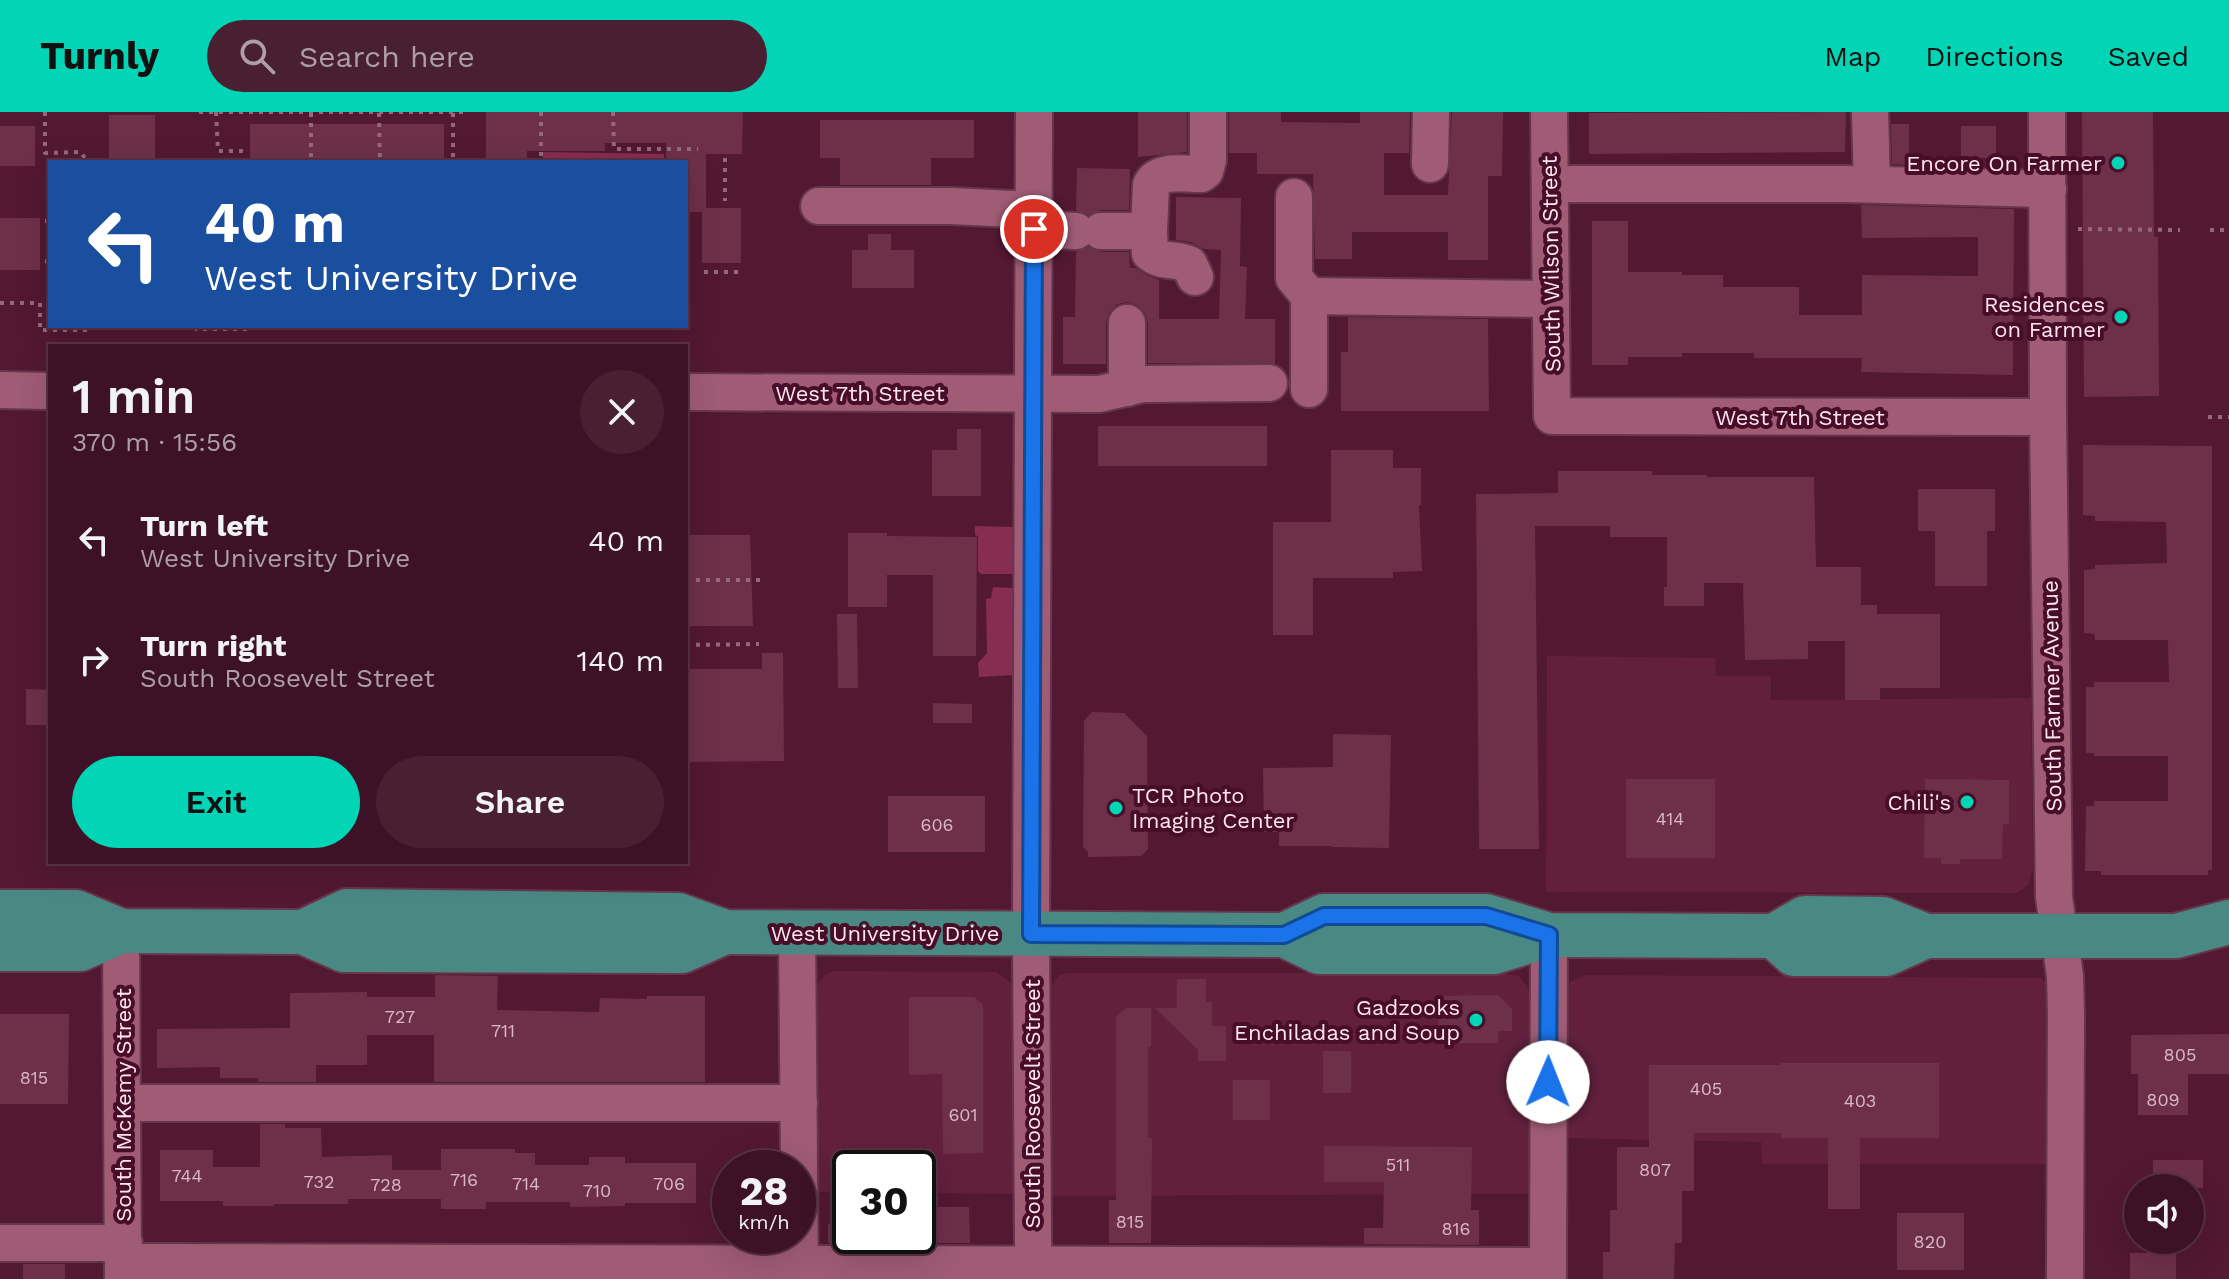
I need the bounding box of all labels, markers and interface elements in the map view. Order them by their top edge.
search box [207,20,767,92]
text: Turnly [40,34,159,78]
icon: search [235,34,279,78]
text: Search here [299,39,475,74]
text: Map [1824,40,1881,73]
text: Directions [1925,40,2064,73]
text: Saved [2108,40,2189,73]
place label: Encore On Farmer [1906,151,2102,176]
marker: Encore On Farmer [2109,154,2127,172]
street label: South Wilson Street [1537,156,1565,372]
text: 40 m [204,190,345,256]
icon: left [72,192,176,296]
pin [1000,195,1068,263]
icon: arrive [1012,207,1056,251]
text: West University Drive [204,257,578,299]
place label: Residences on Farmer [1984,292,2105,342]
marker: Residences on Farmer [2112,308,2130,326]
text: 1 min [72,368,195,425]
button: close [580,370,664,454]
street label: West 7th Street [775,381,945,406]
street label: West 7th Street [1715,405,1885,430]
text: 370 m · 15:56 [72,427,237,457]
text: Turn left [140,508,268,543]
icon: left [72,518,116,562]
text: 40 m [588,523,664,558]
text: West University Drive [140,543,410,573]
street label: South Farmer Avenue [2037,580,2067,812]
text: Turn right [140,628,286,663]
icon: right [72,638,116,682]
text: 140 m [576,643,664,678]
text: South Roosevelt Street [140,663,435,693]
button: Exit [72,756,360,848]
button: Share [376,756,664,848]
place label: TCR Photo Imaging Center [1132,783,1294,833]
place label: Chili's [1887,790,1951,815]
marker: Chili's [1958,793,1976,811]
marker: TCR Photo Imaging Center [1107,799,1125,817]
house number: 414 [1656,808,1684,829]
house number: 606 [920,814,954,835]
street label: West University Drive [771,921,999,946]
street label: South Roosevelt Street [1020,979,1045,1229]
street label: South McKemy Street [111,988,136,1222]
place label: Gadzooks Enchiladas and Soup [1234,995,1460,1045]
house number: 727 [385,1006,415,1027]
marker: Gadzooks Enchiladas and Soup [1467,1011,1485,1029]
house number: 711 [491,1020,515,1041]
position arrow [1506,1040,1590,1124]
house number: 805 [2164,1044,2196,1065]
house number: 815 [20,1067,48,1088]
house number: 405 [1690,1078,1722,1099]
house number: 809 [2146,1089,2180,1110]
house number: 403 [1844,1090,1876,1111]
house number: 601 [948,1104,978,1125]
speed limit sign: 30 [832,1150,936,1254]
house number: 511 [1386,1154,1410,1175]
house number: 807 [1639,1159,1671,1180]
house number: 744 [172,1165,202,1186]
text: 28 [740,1168,788,1215]
house number: 716 [450,1169,478,1190]
house number: 732 [303,1171,335,1192]
house number: 714 [512,1173,540,1194]
house number: 706 [653,1173,685,1194]
house number: 728 [370,1174,402,1195]
map controls [2124,1174,2204,1254]
button: sound [2124,1174,2204,1254]
house number: 710 [583,1180,611,1201]
text: km/h [738,1210,790,1234]
house number: 815 [1116,1211,1144,1232]
house number: 816 [1441,1218,1471,1239]
house number: 820 [1914,1231,1946,1252]

